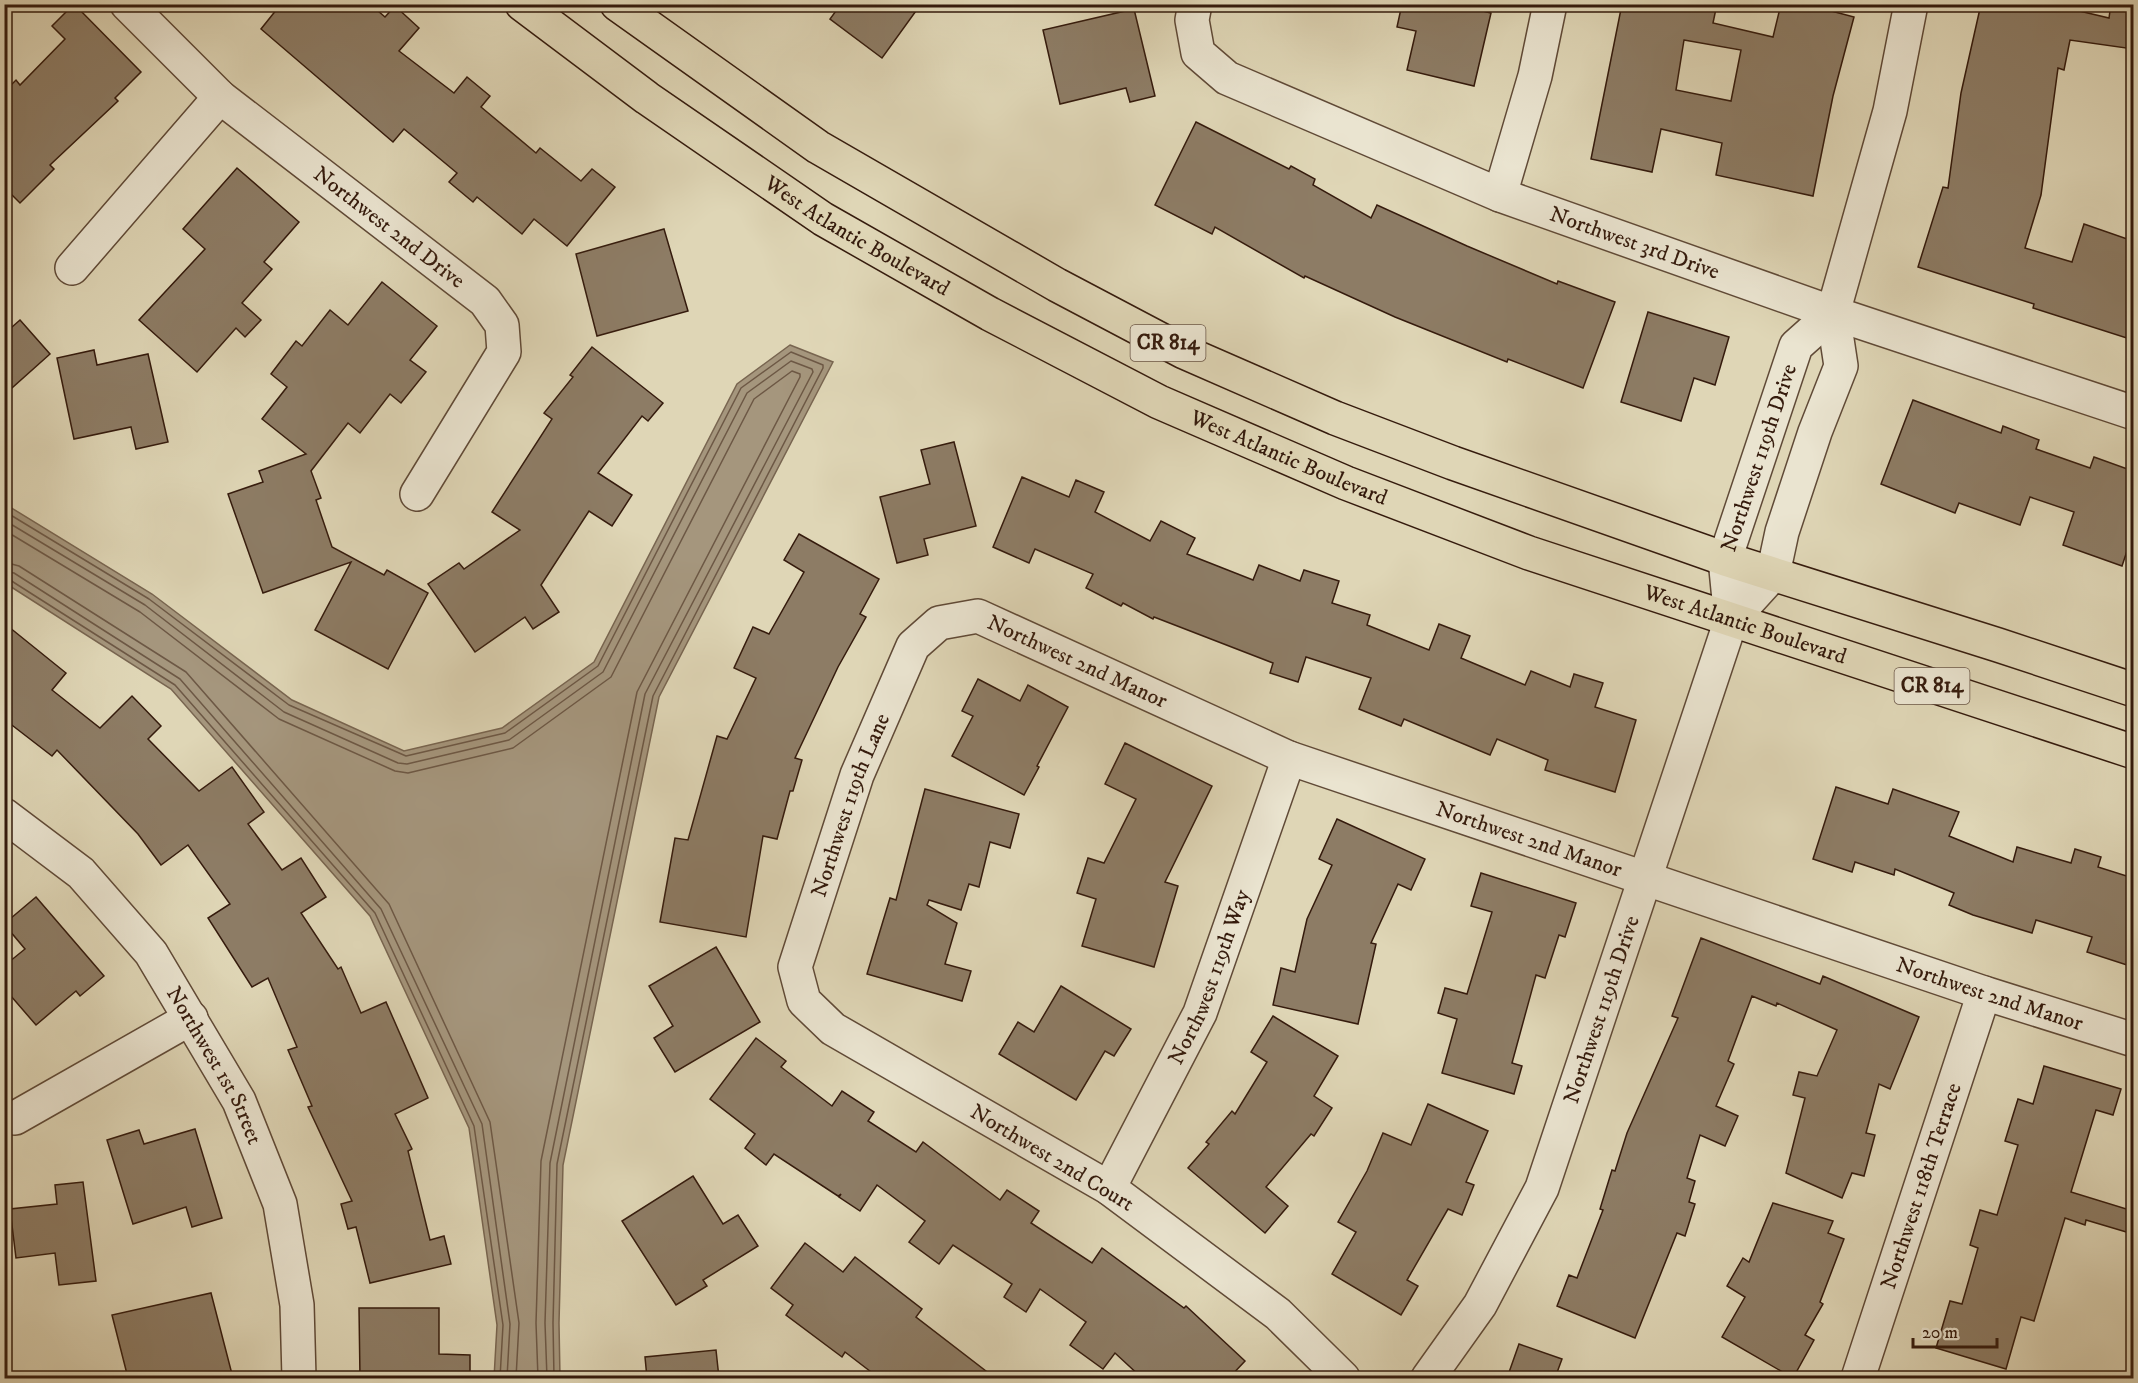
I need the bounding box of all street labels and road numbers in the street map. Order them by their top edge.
street label: Northwest 2nd Drive [308,160,470,294]
street label: West Atlantic Boulevard [759,169,955,302]
street label: Northwest 3rd Drive [1546,200,1723,285]
road number: CR 814 [1130,325,1206,361]
street label: Northwest 119th Drive [1715,360,1803,555]
street label: West Atlantic Boulevard [1185,403,1391,511]
street label: West Atlantic Boulevard [1639,578,1850,670]
street label: Northwest 2nd Manor [983,609,1172,714]
road number: CR 814 [1894,668,1970,704]
street label: Northwest 119th Lane [805,709,896,900]
street label: Northwest 2nd Manor [1432,795,1626,883]
street label: Northwest 119th Way [1162,885,1256,1069]
street label: Northwest 119th Drive [1558,912,1645,1107]
street label: Northwest 2nd Manor [1893,951,2087,1037]
street label: Northwest 1st Street [160,981,268,1148]
street label: Northwest 118th Terrace [1874,1079,1967,1293]
street label: Northwest 2nd Court [965,1098,1139,1218]

